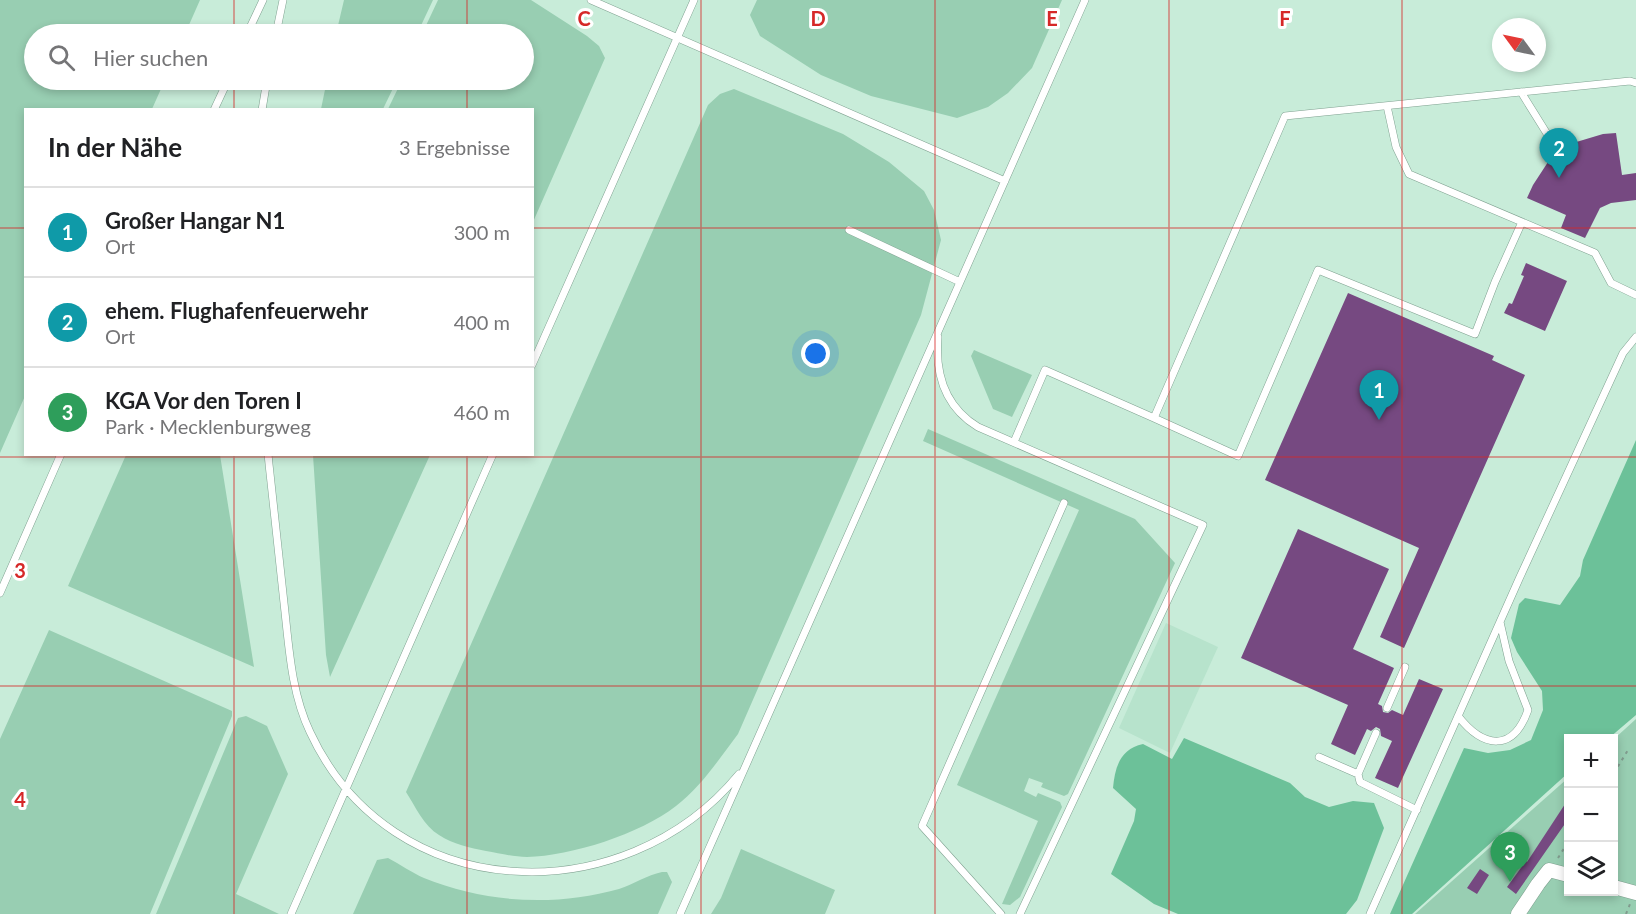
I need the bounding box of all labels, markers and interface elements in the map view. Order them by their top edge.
text: C [577,6,591,30]
text: D [810,6,826,30]
text: E [1046,6,1058,30]
text: F [1279,6,1291,30]
north arrow [1492,18,1546,72]
search box [24,24,534,90]
icon: search [45,41,78,74]
text: Hier suchen [93,44,208,71]
pin: 2 [1540,128,1578,178]
text: In der Nähe [48,131,182,163]
text: 3 Ergebnisse [399,135,510,159]
text: Großer Hangar N1 [105,207,285,234]
text: 1 [62,220,73,244]
text: 300 m [454,220,510,244]
text: Ort [105,234,135,258]
text: ehem. Flughafenfeuerwehr [105,297,368,324]
text: 2 [62,310,73,334]
text: 400 m [454,310,510,334]
text: Ort [105,324,135,348]
your location [801,339,830,368]
pin: 1 [1360,370,1398,420]
text: KGA Vor den Toren I [105,387,302,414]
text: 3 [62,400,73,424]
text: 460 m [454,400,510,424]
text: Park · Mecklenburgweg [105,414,311,438]
text: 3 [14,558,26,582]
map controls [1564,734,1618,896]
button: + [1564,734,1618,788]
text: 4 [14,787,26,811]
button: − [1564,788,1618,842]
pin: 3 [1490,832,1530,882]
button: layers [1564,842,1618,896]

